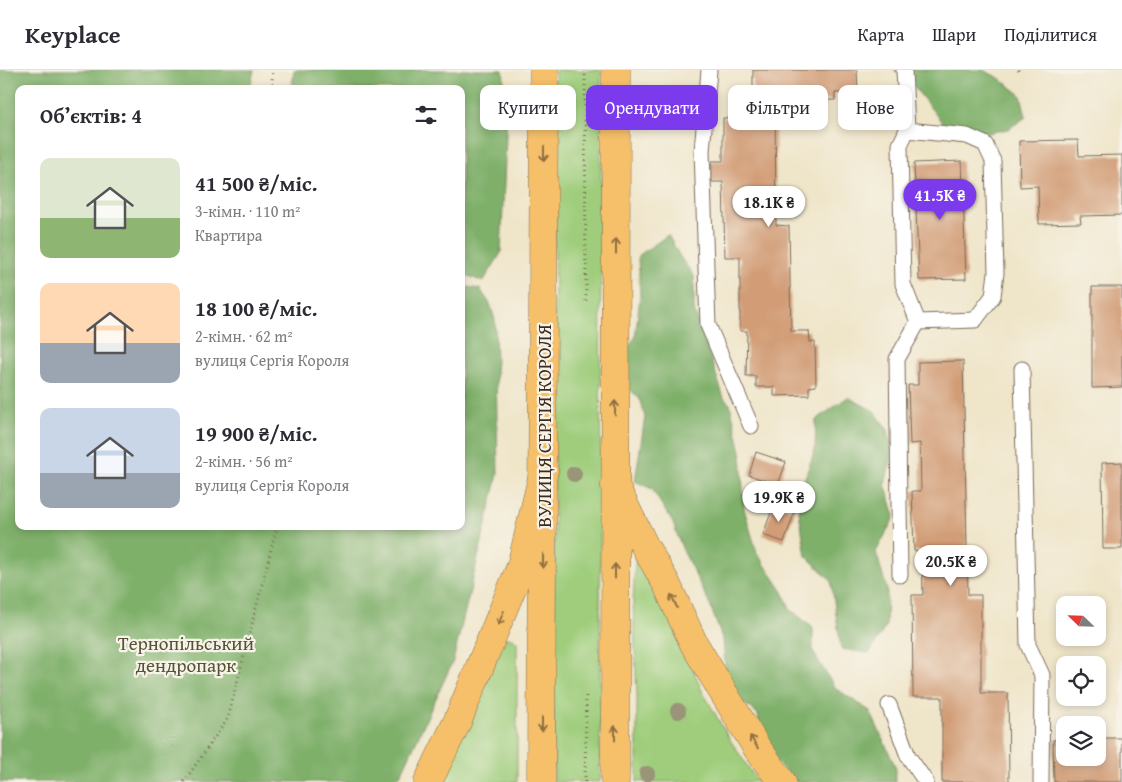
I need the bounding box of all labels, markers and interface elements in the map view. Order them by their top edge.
text: Keyplace [25,17,121,52]
text: Карта [858,21,904,48]
text: Шари [932,21,976,48]
text: Поділитися [1004,21,1097,48]
chip: Купити [480,85,576,130]
chip: Орендувати [586,85,718,130]
chip: Фільтри [728,85,828,130]
chip: Нове [838,85,912,130]
text: Об’єктів: 4 [40,100,142,131]
icon: filters [412,101,440,129]
one-way arrow [539,145,549,161]
text: 41 500 ₴/міс. [195,168,318,199]
icon: home [80,178,140,238]
pin: 41.5K ₴ [894,178,986,221]
text: 41.5K ₴ [914,183,966,207]
pin: 18.1K ₴ [723,186,815,228]
text: 18.1K ₴ [743,190,795,214]
text: 3-кімн. · 110 m² [195,199,300,223]
text: Квартира [195,223,262,247]
one-way arrow [611,238,621,254]
text: 18 100 ₴/міс. [195,293,318,324]
icon: home [80,303,140,363]
text: 2-кімн. · 62 m² [195,324,293,348]
street label: ВУЛИЦЯ СЕРГІЯ КОРОЛЯ [530,324,558,528]
text: вулиця Сергія Короля [195,348,349,372]
one-way arrow [610,401,620,417]
text: 19 900 ₴/міс. [195,418,318,449]
icon: home [80,428,140,488]
text: 2-кімн. · 56 m² [195,449,293,473]
text: вулиця Сергія Короля [195,473,349,497]
pin: 19.9K ₴ [733,480,825,523]
text: 19.9K ₴ [753,485,805,509]
pin: 20.5K ₴ [905,544,997,587]
text: 20.5K ₴ [925,549,977,573]
one-way arrow [538,552,548,569]
one-way arrow [610,563,620,580]
one-way arrow [669,594,679,609]
north arrow [1056,596,1106,646]
map controls [1056,596,1106,766]
one-way arrow [496,609,505,625]
park label: Тернопільський дендропарк [118,629,254,679]
button: locate [1056,656,1106,706]
one-way arrow [537,715,547,731]
button: layers [1056,716,1106,766]
one-way arrow [610,726,620,742]
one-way arrow [748,736,758,750]

